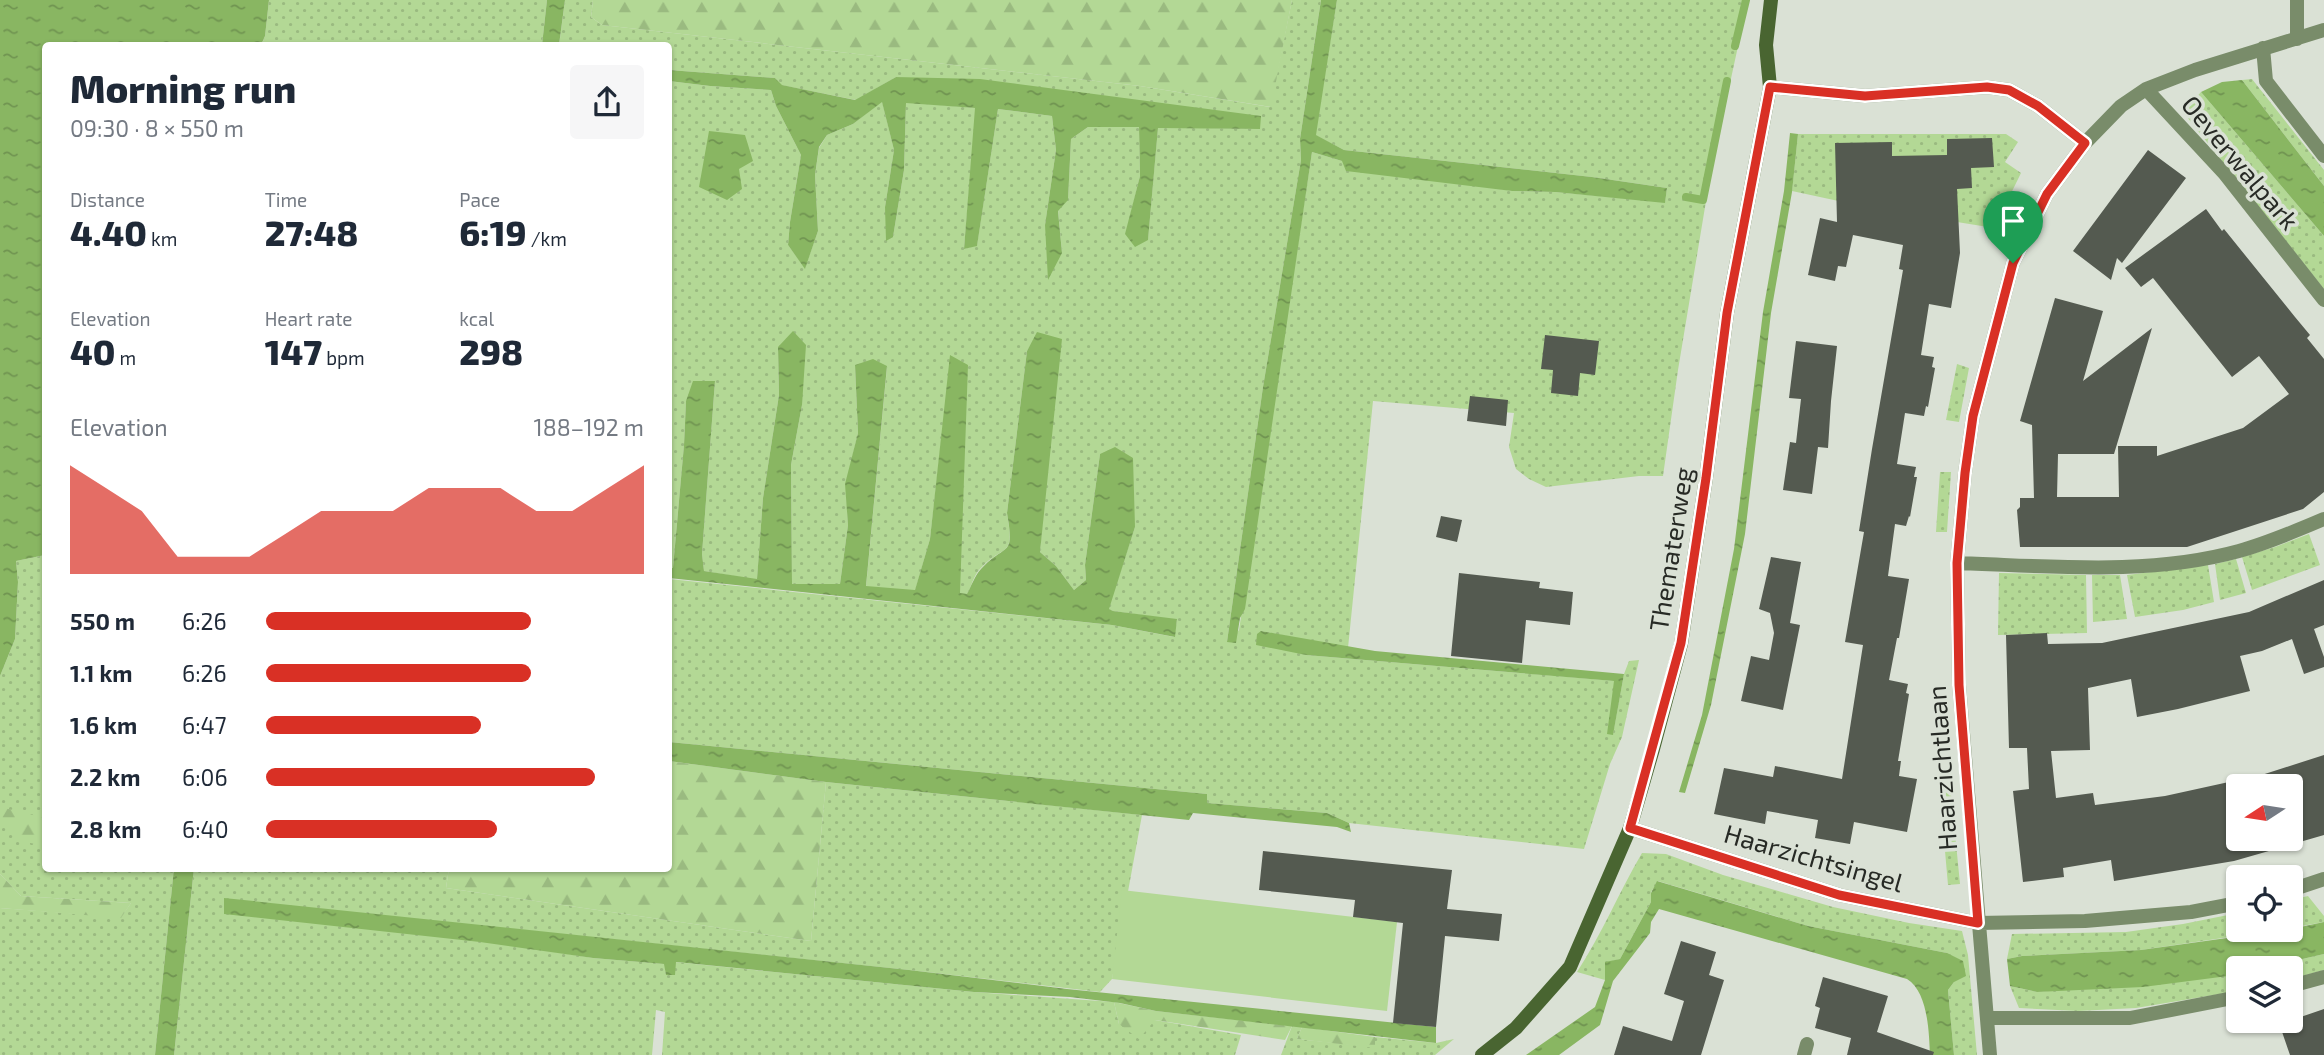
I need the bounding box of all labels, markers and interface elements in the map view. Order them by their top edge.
text: Morning run [70,65,296,111]
button: share [570,65,644,139]
street label: Oeverwalpark [2176,89,2306,235]
text: 09:30 · 8 × 550 m [70,114,244,142]
text: Distance [70,188,145,211]
text: Time [265,188,307,211]
text: Pace [459,188,500,211]
pin [1983,191,2043,263]
icon: arrive [1994,202,2032,240]
text: 4.40 [70,211,147,253]
text: 27:48 [265,211,358,253]
text: 6:19 [459,211,527,253]
text: km [147,227,177,250]
text: /km [527,227,567,250]
text: Elevation [70,307,151,330]
text: Heart rate [265,307,353,330]
text: kcal [459,307,494,330]
text: 40 [70,330,115,372]
text: 147 [265,330,322,372]
text: 298 [459,330,523,372]
text: m [115,346,136,369]
text: bpm [322,346,365,369]
text: Elevation [70,413,168,441]
text: 188–192 m [534,413,644,441]
street label: Thematerweg [1642,465,1698,633]
text: 550 m [70,607,135,635]
text: 6:26 [182,607,227,635]
text: 1.1 km [70,659,133,687]
text: 6:26 [182,659,227,687]
street label: Haarzichtlaan [1920,685,1962,851]
text: 1.6 km [70,711,137,739]
text: 6:47 [182,711,227,739]
text: 2.2 km [70,763,140,791]
text: 6:06 [182,763,228,791]
north arrow [2226,774,2303,850]
map controls [2226,774,2303,1033]
text: 2.8 km [70,815,141,843]
text: 6:40 [182,815,229,843]
street label: Haarzichtsingel [1721,817,1907,897]
button: locate [2226,865,2303,942]
button: layers [2226,956,2303,1033]

